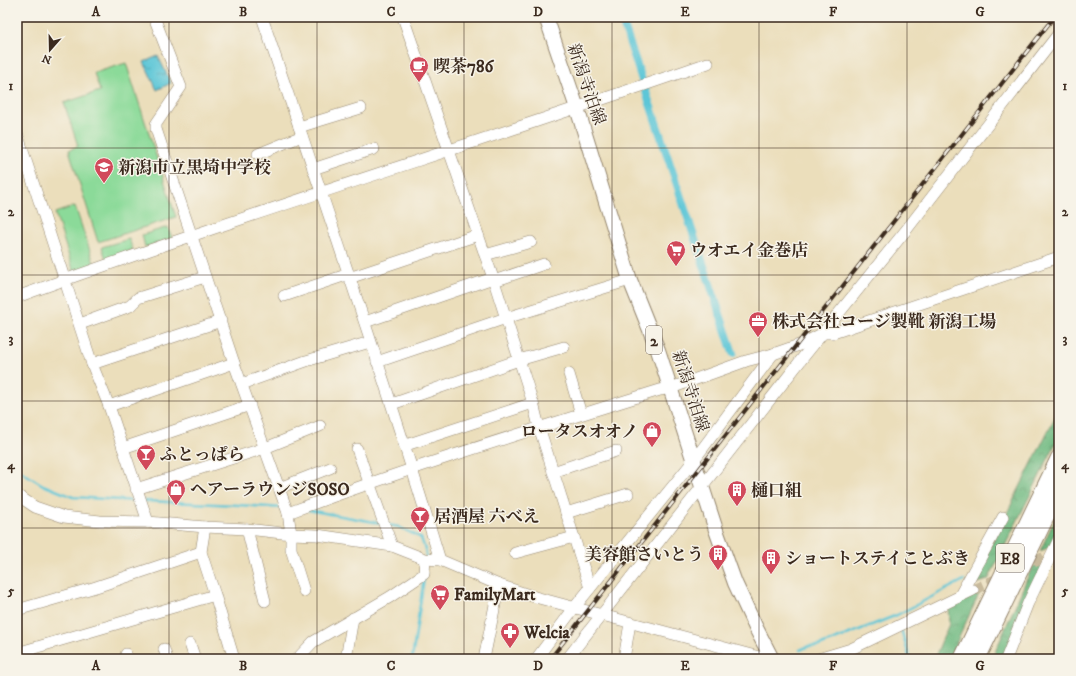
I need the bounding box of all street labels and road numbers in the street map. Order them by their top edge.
street label: 新潟寺泊線 [562,41,610,128]
road number: 2 [646,326,662,354]
street label: 新潟寺泊線 [666,347,714,435]
road number: E8 [996,544,1024,572]

